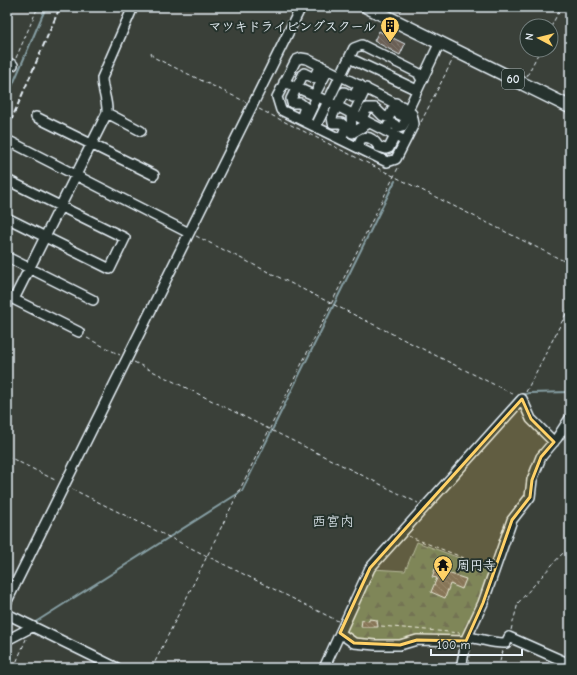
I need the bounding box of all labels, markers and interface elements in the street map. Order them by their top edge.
building icon: マツキドライビングスクール [379,15,401,43]
north arrow [519,18,559,58]
place label: マツキドライビングスクール [209,19,376,34]
text: N [523,32,536,41]
road number: 60 [502,69,524,89]
district label: 西宮内 [312,513,354,530]
temple icon: 周円寺 [432,554,454,582]
place label: 周円寺 [457,558,496,573]
scale bar [431,631,522,657]
text: 100 m [437,638,470,652]

